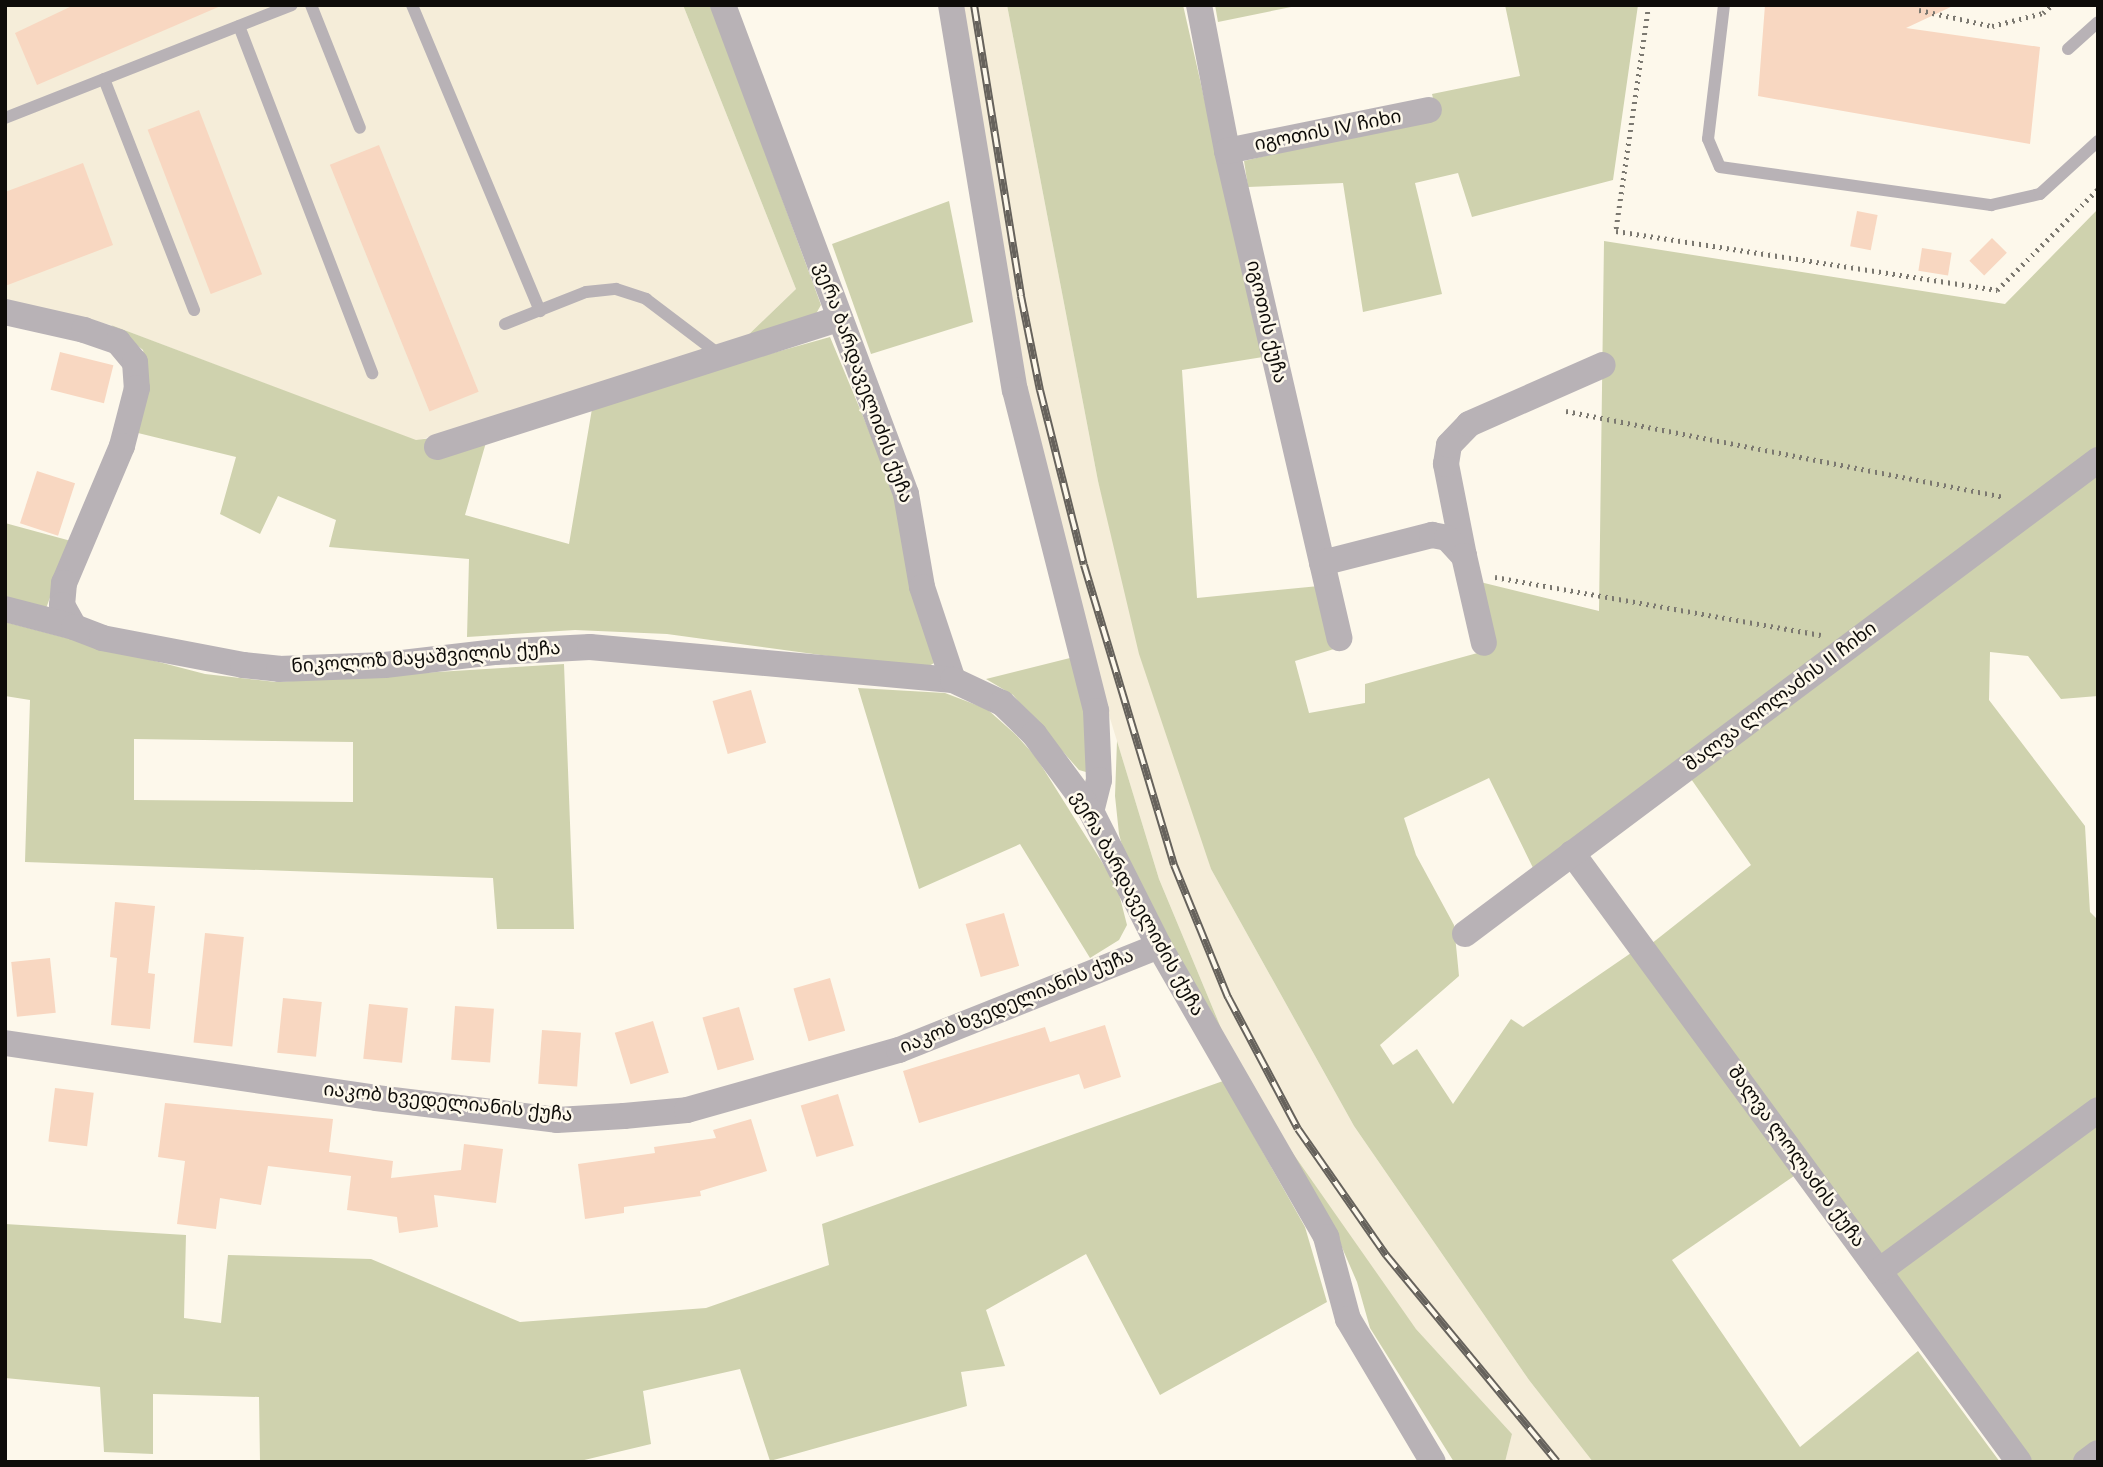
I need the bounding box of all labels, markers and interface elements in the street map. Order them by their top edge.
street label: იგოთის IV ჩიხი [1253,106,1403,156]
street label: იგოთის ქუჩა [1241,258,1291,386]
street label: ვერა ბარდაველიძის ქუჩა [809,260,917,506]
street label: შალვა ლოლაძის II ჩიხი [1680,617,1882,777]
street label: ნიკოლოზ მაყაშვილის ქუჩა [291,637,561,679]
street label: ვერა ბარდაველიძის ქუჩა [1066,787,1208,1021]
street label: იაკობ ხვედელიანის ქუჩა [897,945,1137,1059]
street label: შალვა ლოლაძის ქუჩა [1722,1062,1870,1252]
street label: იაკობ ხვედელიანის ქუჩა [322,1079,574,1127]

